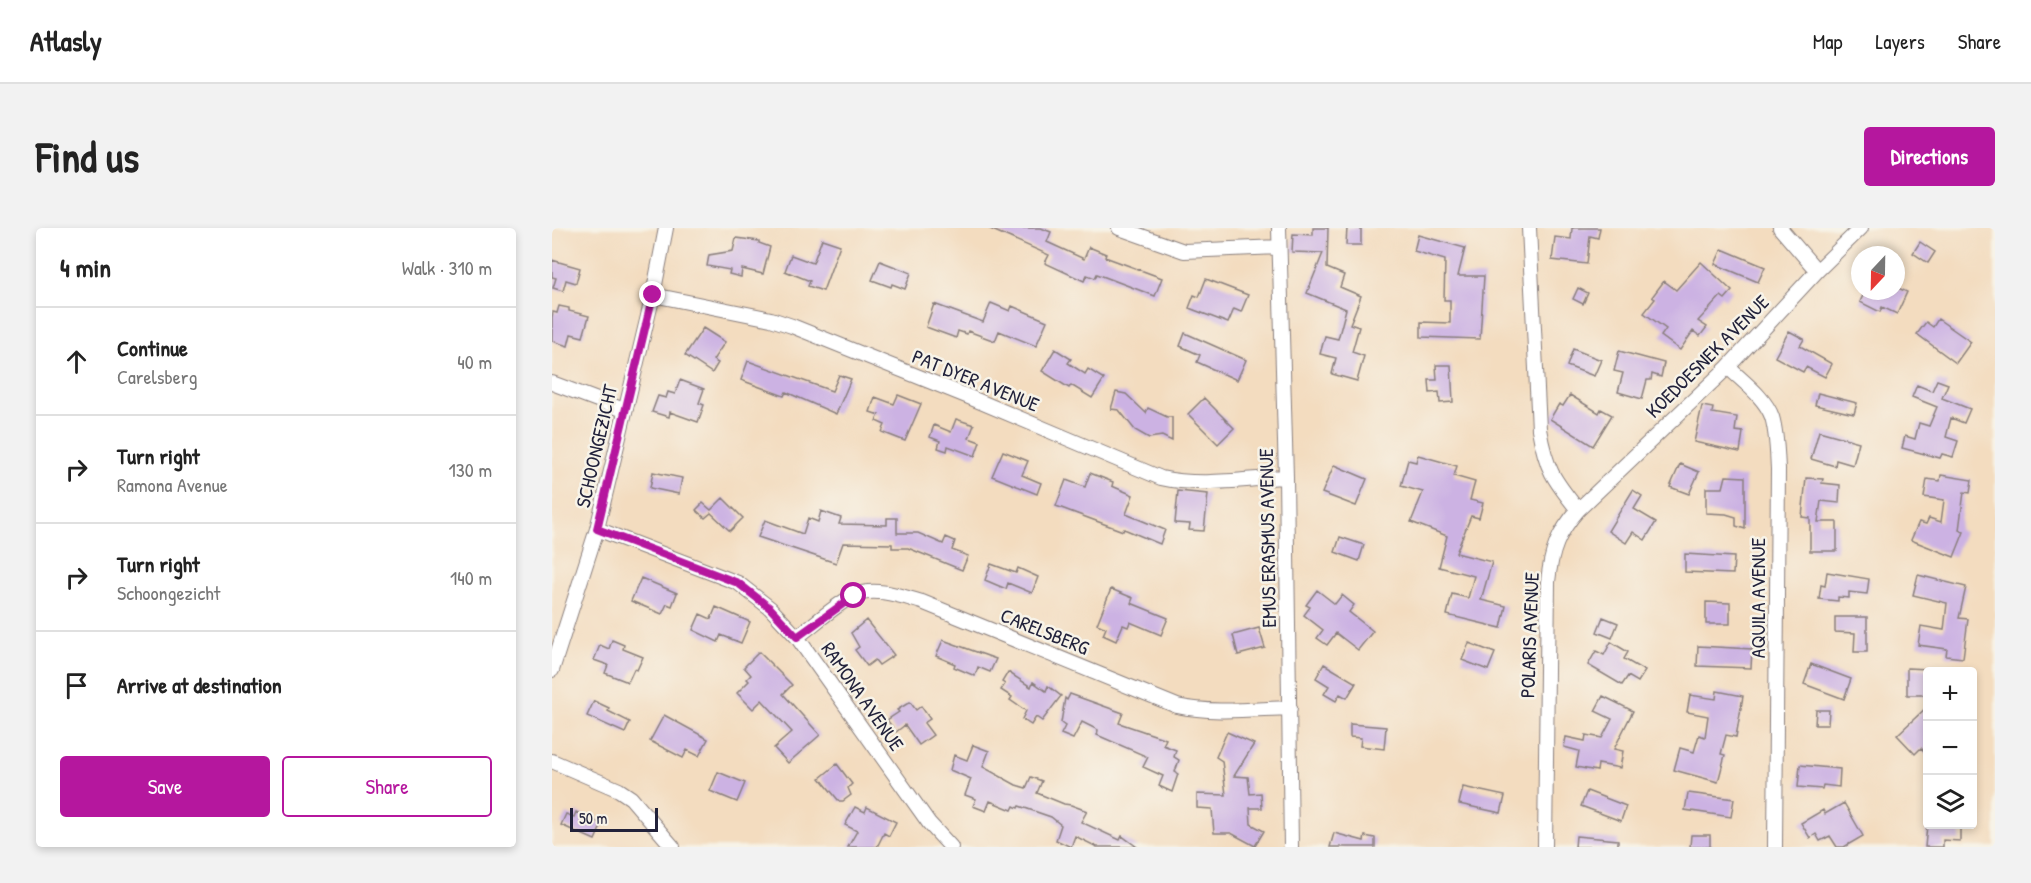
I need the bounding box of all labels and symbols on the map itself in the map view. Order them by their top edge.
north arrow [1851,246,1905,300]
route end [639,281,665,307]
street label: KOEDOESNEK AVENUE [1639,288,1775,424]
street label: PAT DYER AVENUE [909,342,1044,418]
street label: SCHOONGEZICHT [569,381,623,510]
street label: EMUS ERASMUS AVENUE [1252,448,1282,628]
street label: AQUILA AVENUE [1744,538,1771,658]
street label: POLARIS AVENUE [1513,572,1545,698]
route start [840,582,866,608]
street label: CARELSBERG [997,601,1094,661]
street label: RAMONA AVENUE [815,636,911,756]
scale bar [570,805,658,832]

